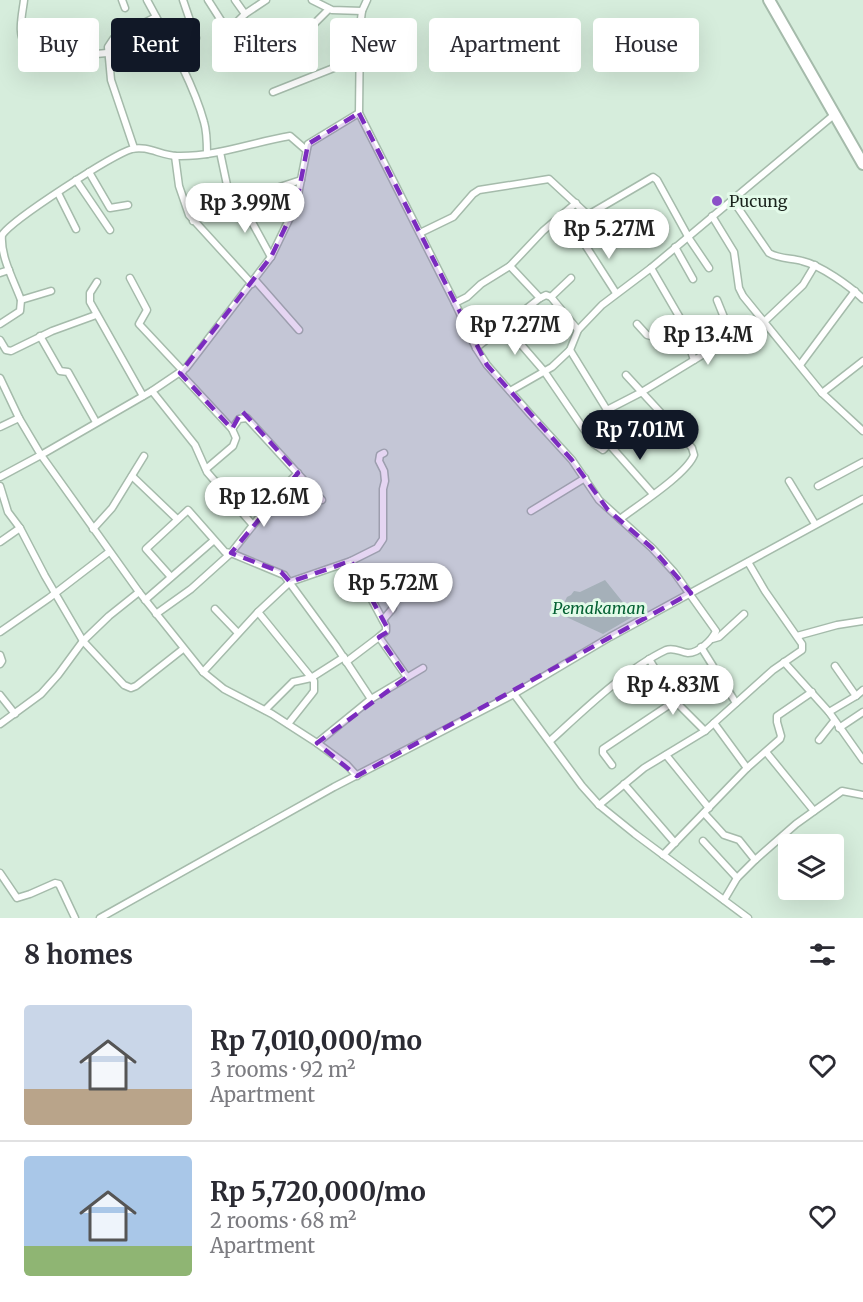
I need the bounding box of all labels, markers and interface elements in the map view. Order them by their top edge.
chip: Buy [18,18,99,72]
chip: Rent [111,18,200,72]
chip: Filters [212,18,318,72]
chip: New [330,18,417,72]
chip: Apartment [429,18,581,72]
chip: House [593,18,699,72]
pin: Rp 3.99M [183,183,307,234]
text: Rp 3.99M [199,190,291,215]
place label: Pucung [729,191,788,211]
marker: Pucung [710,194,724,208]
pin: Rp 5.27M [547,209,671,260]
text: Rp 5.27M [563,216,655,241]
pin: Rp 7.27M [453,305,577,356]
text: Rp 7.27M [470,312,560,337]
pin: Rp 13.4M [646,315,770,366]
text: Rp 13.4M [663,322,753,347]
pin: Rp 7.01M [578,410,702,461]
text: Rp 7.01M [596,417,684,442]
pin: Rp 12.6M [202,477,326,528]
text: Rp 12.6M [219,484,309,509]
pin: Rp 5.72M [331,563,455,614]
text: Rp 5.72M [348,570,438,595]
park label: Pemakaman [553,598,645,618]
pin: Rp 4.83M [611,665,735,716]
text: Rp 4.83M [626,672,720,697]
map controls [778,834,844,900]
button: layers [778,834,844,900]
text: 8 homes [24,938,133,971]
icon: filters [806,938,839,971]
text: Rp 7,010,000/mo [210,1024,422,1057]
icon: home [72,1029,144,1101]
icon: heart [806,1049,839,1082]
text: 3 rooms · 92 m² [210,1057,356,1082]
text: Apartment [210,1082,315,1107]
text: Rp 5,720,000/mo [210,1175,426,1208]
icon: home [72,1180,144,1252]
icon: heart [806,1200,839,1233]
text: 2 rooms · 68 m² [210,1208,357,1233]
text: Apartment [210,1233,315,1258]

